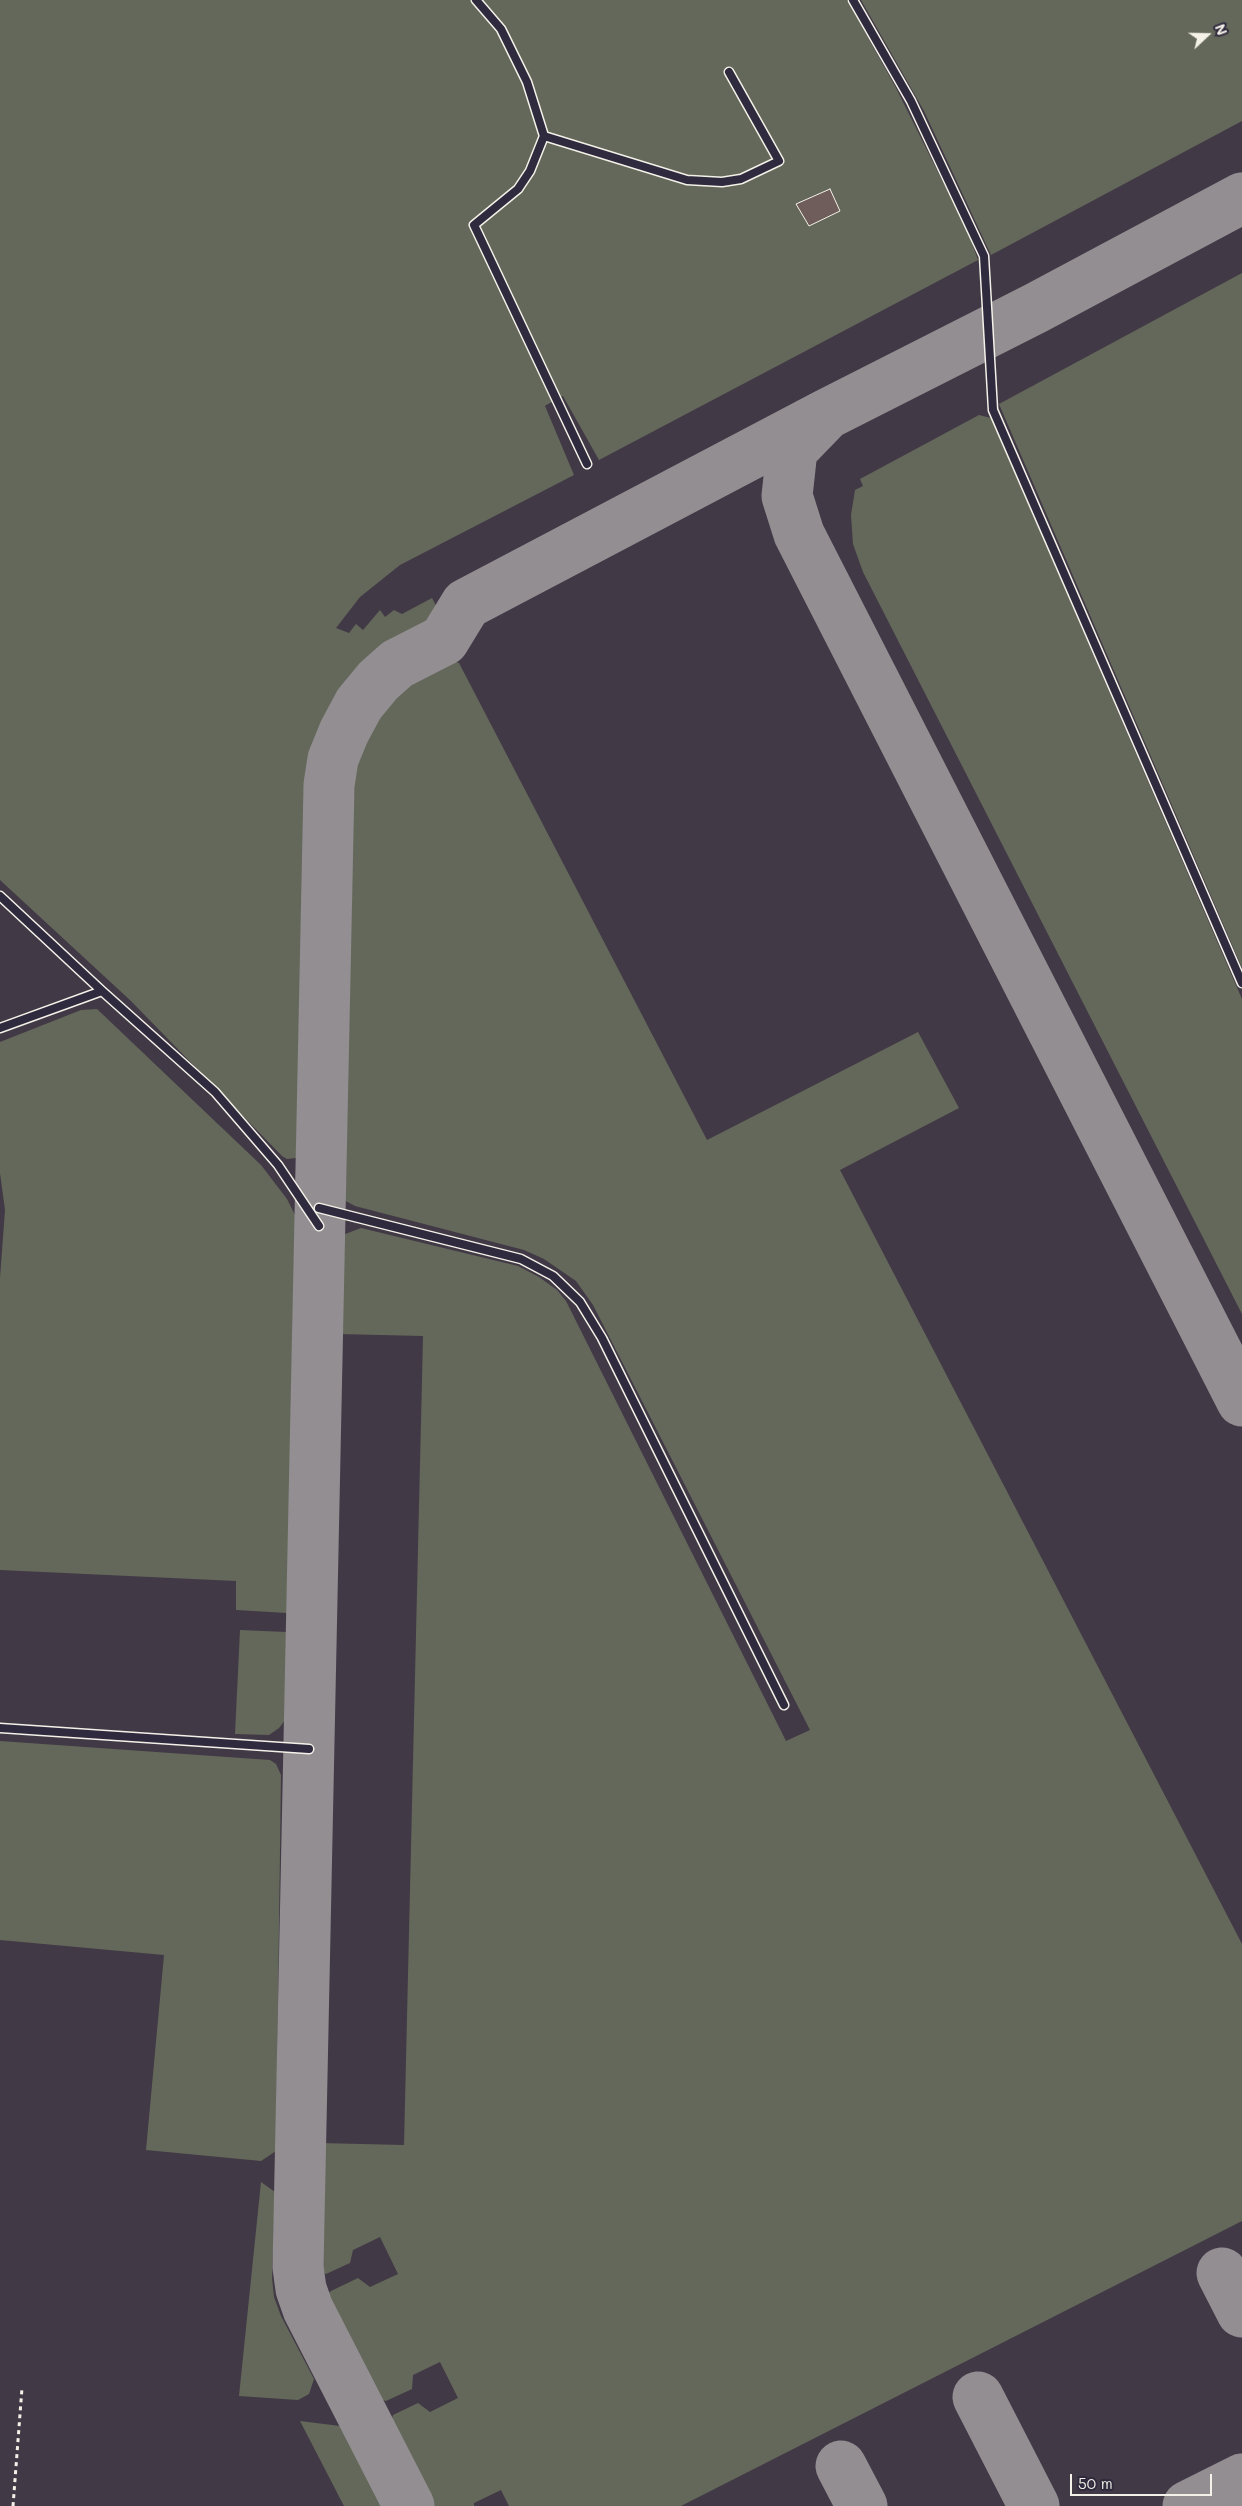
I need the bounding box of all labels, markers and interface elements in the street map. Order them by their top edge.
north arrow [1182,10,1232,60]
text: N [1211,21,1232,38]
scale bar [1072,2464,1214,2496]
text: 50 m [1078,2473,1113,2493]

